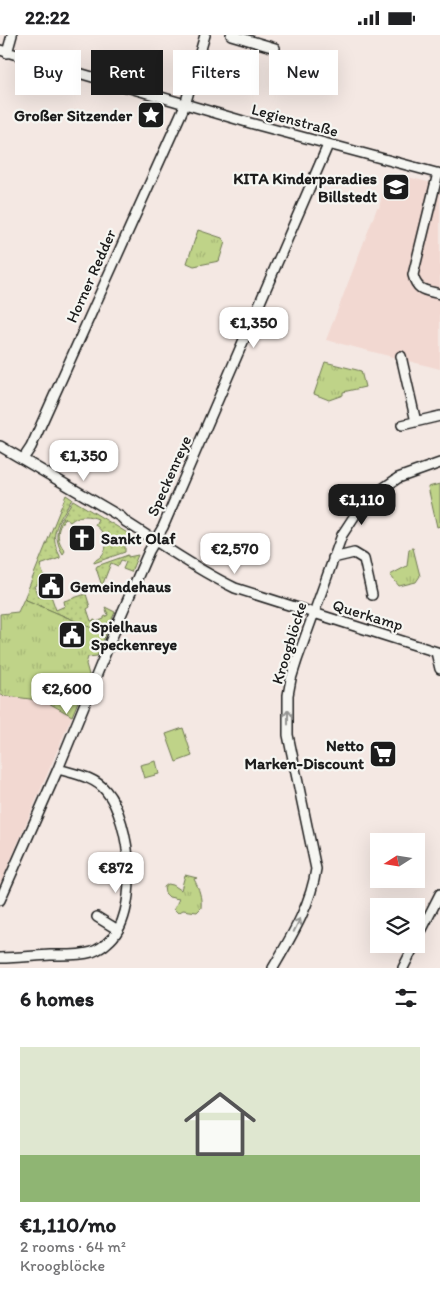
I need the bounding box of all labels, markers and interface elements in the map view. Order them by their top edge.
text: 22:22 [25,6,70,29]
chip: Buy [15,50,81,95]
chip: Rent [91,50,163,95]
chip: Filters [173,50,259,95]
chip: New [269,50,338,95]
street label: Legienstraße [249,99,341,141]
place icon: Großer Sitzender [136,100,166,130]
place label: Großer Sitzender [14,106,133,125]
place label: KITA Kinderparadies Billstedt [233,169,377,206]
school or university icon: KITA Kinderparadies Billstedt [381,172,411,202]
street label: Horner Redder [62,226,120,326]
pin: €1,350 [213,307,295,349]
text: €1,350 [230,313,278,332]
street label: Speckenreye [143,433,195,519]
pin: €1,350 [43,439,125,482]
text: €1,350 [60,446,108,465]
pin: €1,110 [321,483,403,526]
text: €1,110 [339,490,385,509]
church icon: Sankt Olaf [67,523,97,553]
place label: Sankt Olaf [101,529,177,548]
pin: €2,570 [194,533,276,575]
text: €2,570 [211,539,259,558]
public building icon: Gemeindehaus [36,571,66,601]
place label: Gemeindehaus [70,577,171,596]
street label: Querkamp [330,595,406,635]
street label: Kroogblöcke [267,600,311,686]
place label: Spielhaus Speckenreye [91,617,178,655]
public building icon: Spielhaus Speckenreye [57,620,87,650]
pin: €2,600 [26,673,108,715]
text: €2,600 [42,679,92,698]
one-way arrow [283,709,293,725]
place label: Netto Marken-Discount [244,736,364,773]
supermarket icon: Netto Marken-Discount [368,739,398,769]
north arrow [370,833,425,887]
map controls [370,833,425,953]
pin: €872 [86,851,146,894]
text: €872 [99,858,133,877]
button: layers [370,898,425,953]
one-way arrow [292,918,302,933]
icon: filters [392,984,420,1012]
text: 6 homes [20,986,94,1011]
icon: home [175,1079,265,1169]
text: €1,110/mo [20,1212,116,1237]
text: 2 rooms · 64 m² [20,1237,126,1256]
text: Kroogblöcke [20,1256,105,1275]

